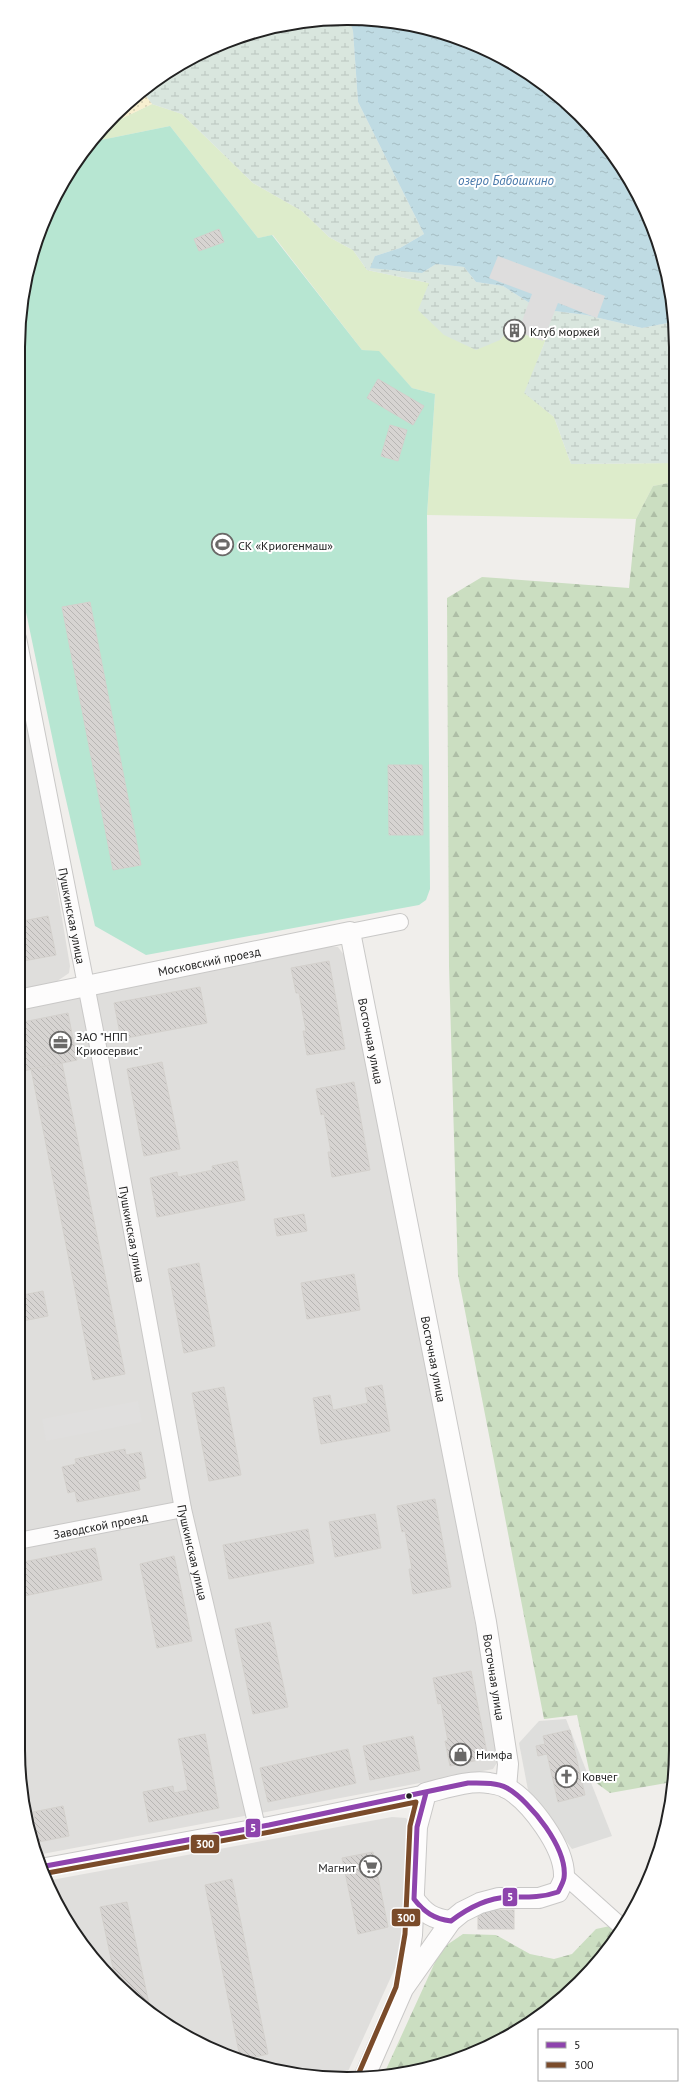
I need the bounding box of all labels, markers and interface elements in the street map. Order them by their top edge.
water label: озеро Бабошкино [458,172,555,189]
building icon: Клуб моржей [502,318,528,344]
place label: Клуб моржей [530,324,600,339]
sports icon: СК «Криогенмаш» [209,532,235,558]
place label: СК «Криогенмаш» [238,538,333,553]
street label: Пушкинская улица [56,866,89,965]
street label: Московский проезд [156,943,262,979]
street label: Восточная улица [356,997,387,1085]
place label: ЗАО "НПП Криосервис" [76,1029,142,1058]
office icon: ЗАО "НПП Криосервис" [48,1030,74,1056]
street label: Пушкинская улица [116,1185,149,1284]
street label: Восточная улица [418,1314,450,1403]
street label: Пушкинская улица [175,1503,211,1602]
street label: Заводской проезд [52,1508,149,1541]
street label: Восточная улица [480,1633,509,1722]
shop icon: Нимфа [448,1741,474,1767]
place label: Нимфа [476,1747,513,1762]
church icon: Ковчег [553,1763,579,1789]
place label: Ковчег [582,1769,618,1784]
unlabelled marker [404,1791,414,1801]
line badge: 5 [245,1818,261,1838]
text: 5 [250,1821,256,1835]
line badge: 300 [190,1834,220,1854]
text: 300 [196,1837,214,1851]
supermarket icon: Магнит [358,1854,384,1880]
place label: Магнит [318,1860,356,1875]
line badge: 5 [502,1887,518,1907]
text: 5 [507,1890,513,1904]
line badge: 300 [391,1908,421,1927]
text: 300 [397,1911,415,1925]
legend [538,2029,678,2081]
text: 5 [574,2037,581,2052]
text: 300 [574,2057,594,2072]

